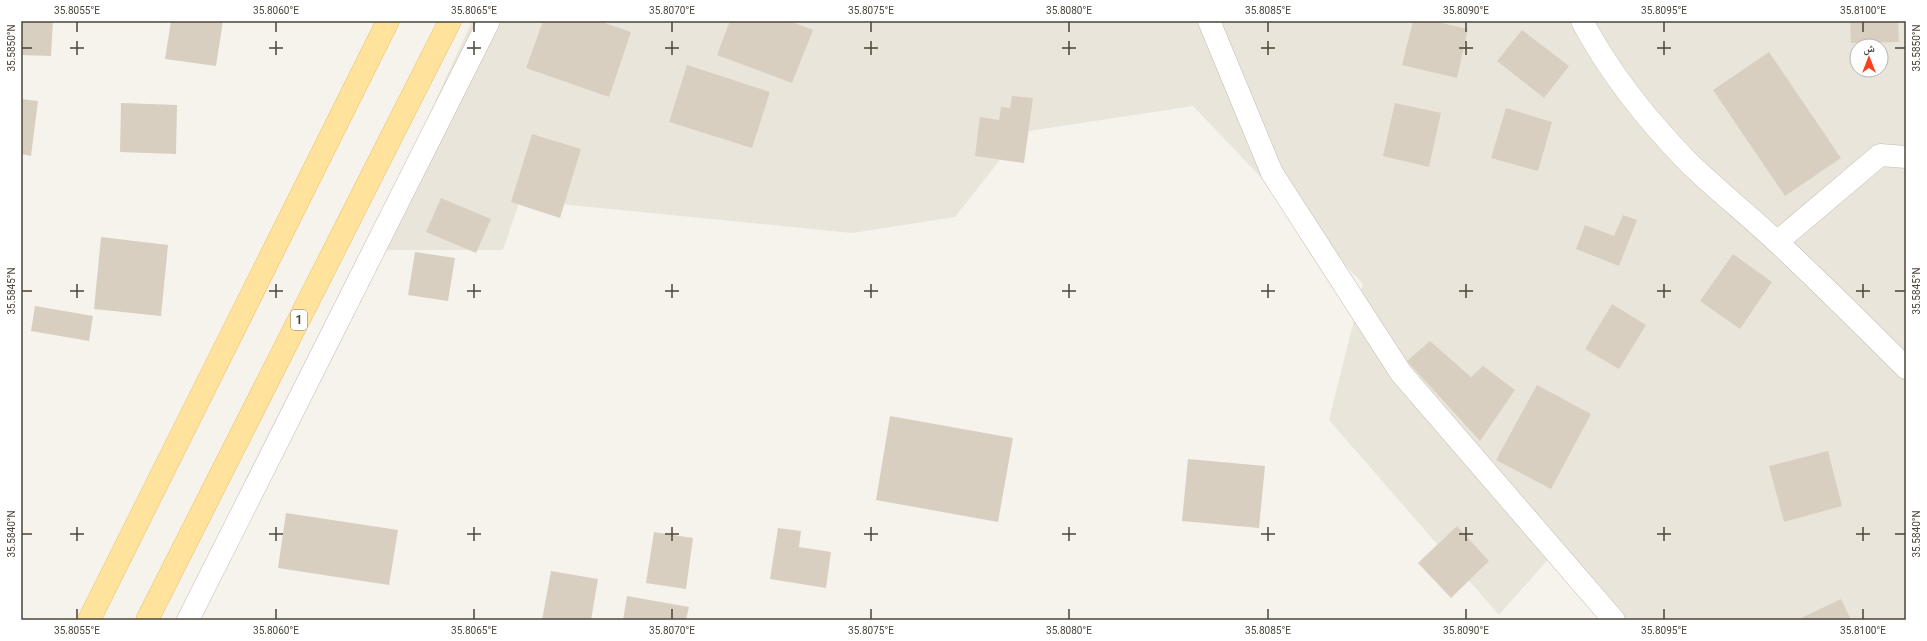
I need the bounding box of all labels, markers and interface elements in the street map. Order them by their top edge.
text: 35.8055°E [54,5,100,16]
text: 35.8060°E [253,5,299,16]
text: 35.8065°E [451,5,497,16]
text: 35.8070°E [649,5,695,16]
text: 35.8075°E [848,5,894,16]
text: 35.8080°E [1046,5,1092,16]
text: 35.8085°E [1245,5,1291,16]
text: 35.8090°E [1443,5,1489,16]
text: 35.8095°E [1641,5,1687,16]
text: 35.8100°E [1840,5,1886,16]
text: 35.5850°N [6,24,17,72]
text: 35.5850°N [1911,24,1922,72]
north arrow [1849,38,1889,78]
text: ش [1863,42,1875,56]
text: 35.5845°N [6,267,17,315]
text: 35.5845°N [1911,267,1922,315]
road number: 1 [291,310,307,330]
text: 35.5840°N [6,510,17,558]
text: 35.5840°N [1911,510,1922,558]
text: 35.8055°E [54,625,100,636]
text: 35.8060°E [253,625,299,636]
text: 35.8065°E [451,625,497,636]
text: 35.8070°E [649,625,695,636]
text: 35.8075°E [848,625,894,636]
text: 35.8080°E [1046,625,1092,636]
text: 35.8085°E [1245,625,1291,636]
text: 35.8090°E [1443,625,1489,636]
text: 35.8095°E [1641,625,1687,636]
text: 35.8100°E [1840,625,1886,636]

